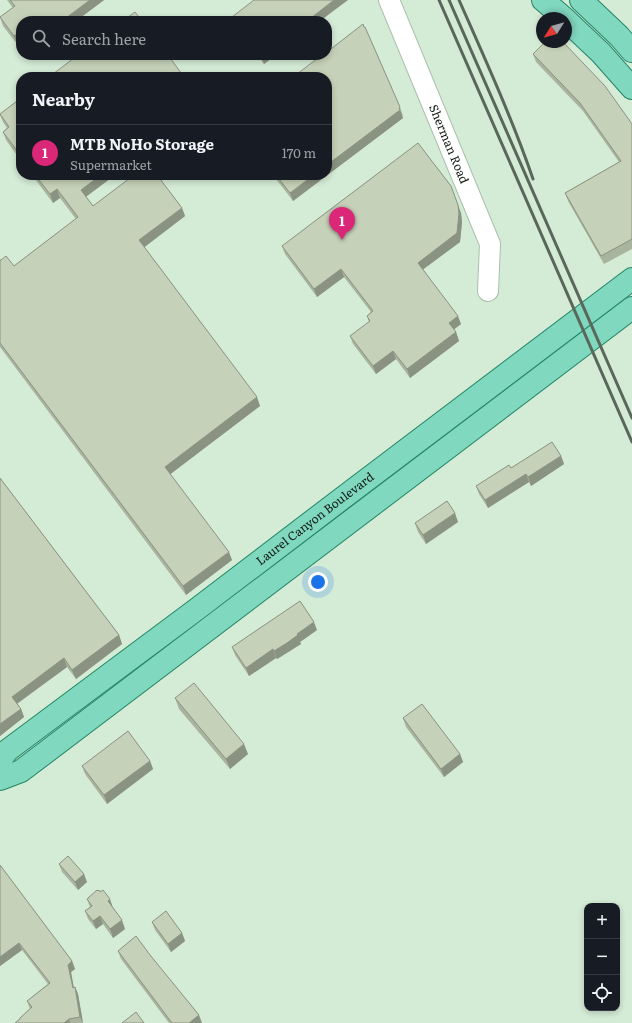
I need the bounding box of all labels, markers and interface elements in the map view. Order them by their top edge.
north arrow [536,12,572,48]
search box [16,16,332,60]
icon: search [30,27,52,49]
text: Search here [62,27,146,50]
text: Nearby [32,86,95,111]
street label: Sherman Road [425,101,474,187]
text: MTB NoHo Storage [70,132,214,155]
text: 1 [42,143,48,162]
text: 170 m [282,143,316,162]
text: Supermarket [70,155,152,174]
pin: 1 [329,207,355,240]
street label: Laurel Canyon Boulevard [252,467,378,569]
your location [308,572,328,592]
map controls [584,903,620,1011]
button: + [584,903,620,939]
button: − [584,939,620,975]
button: locate [584,975,620,1011]

